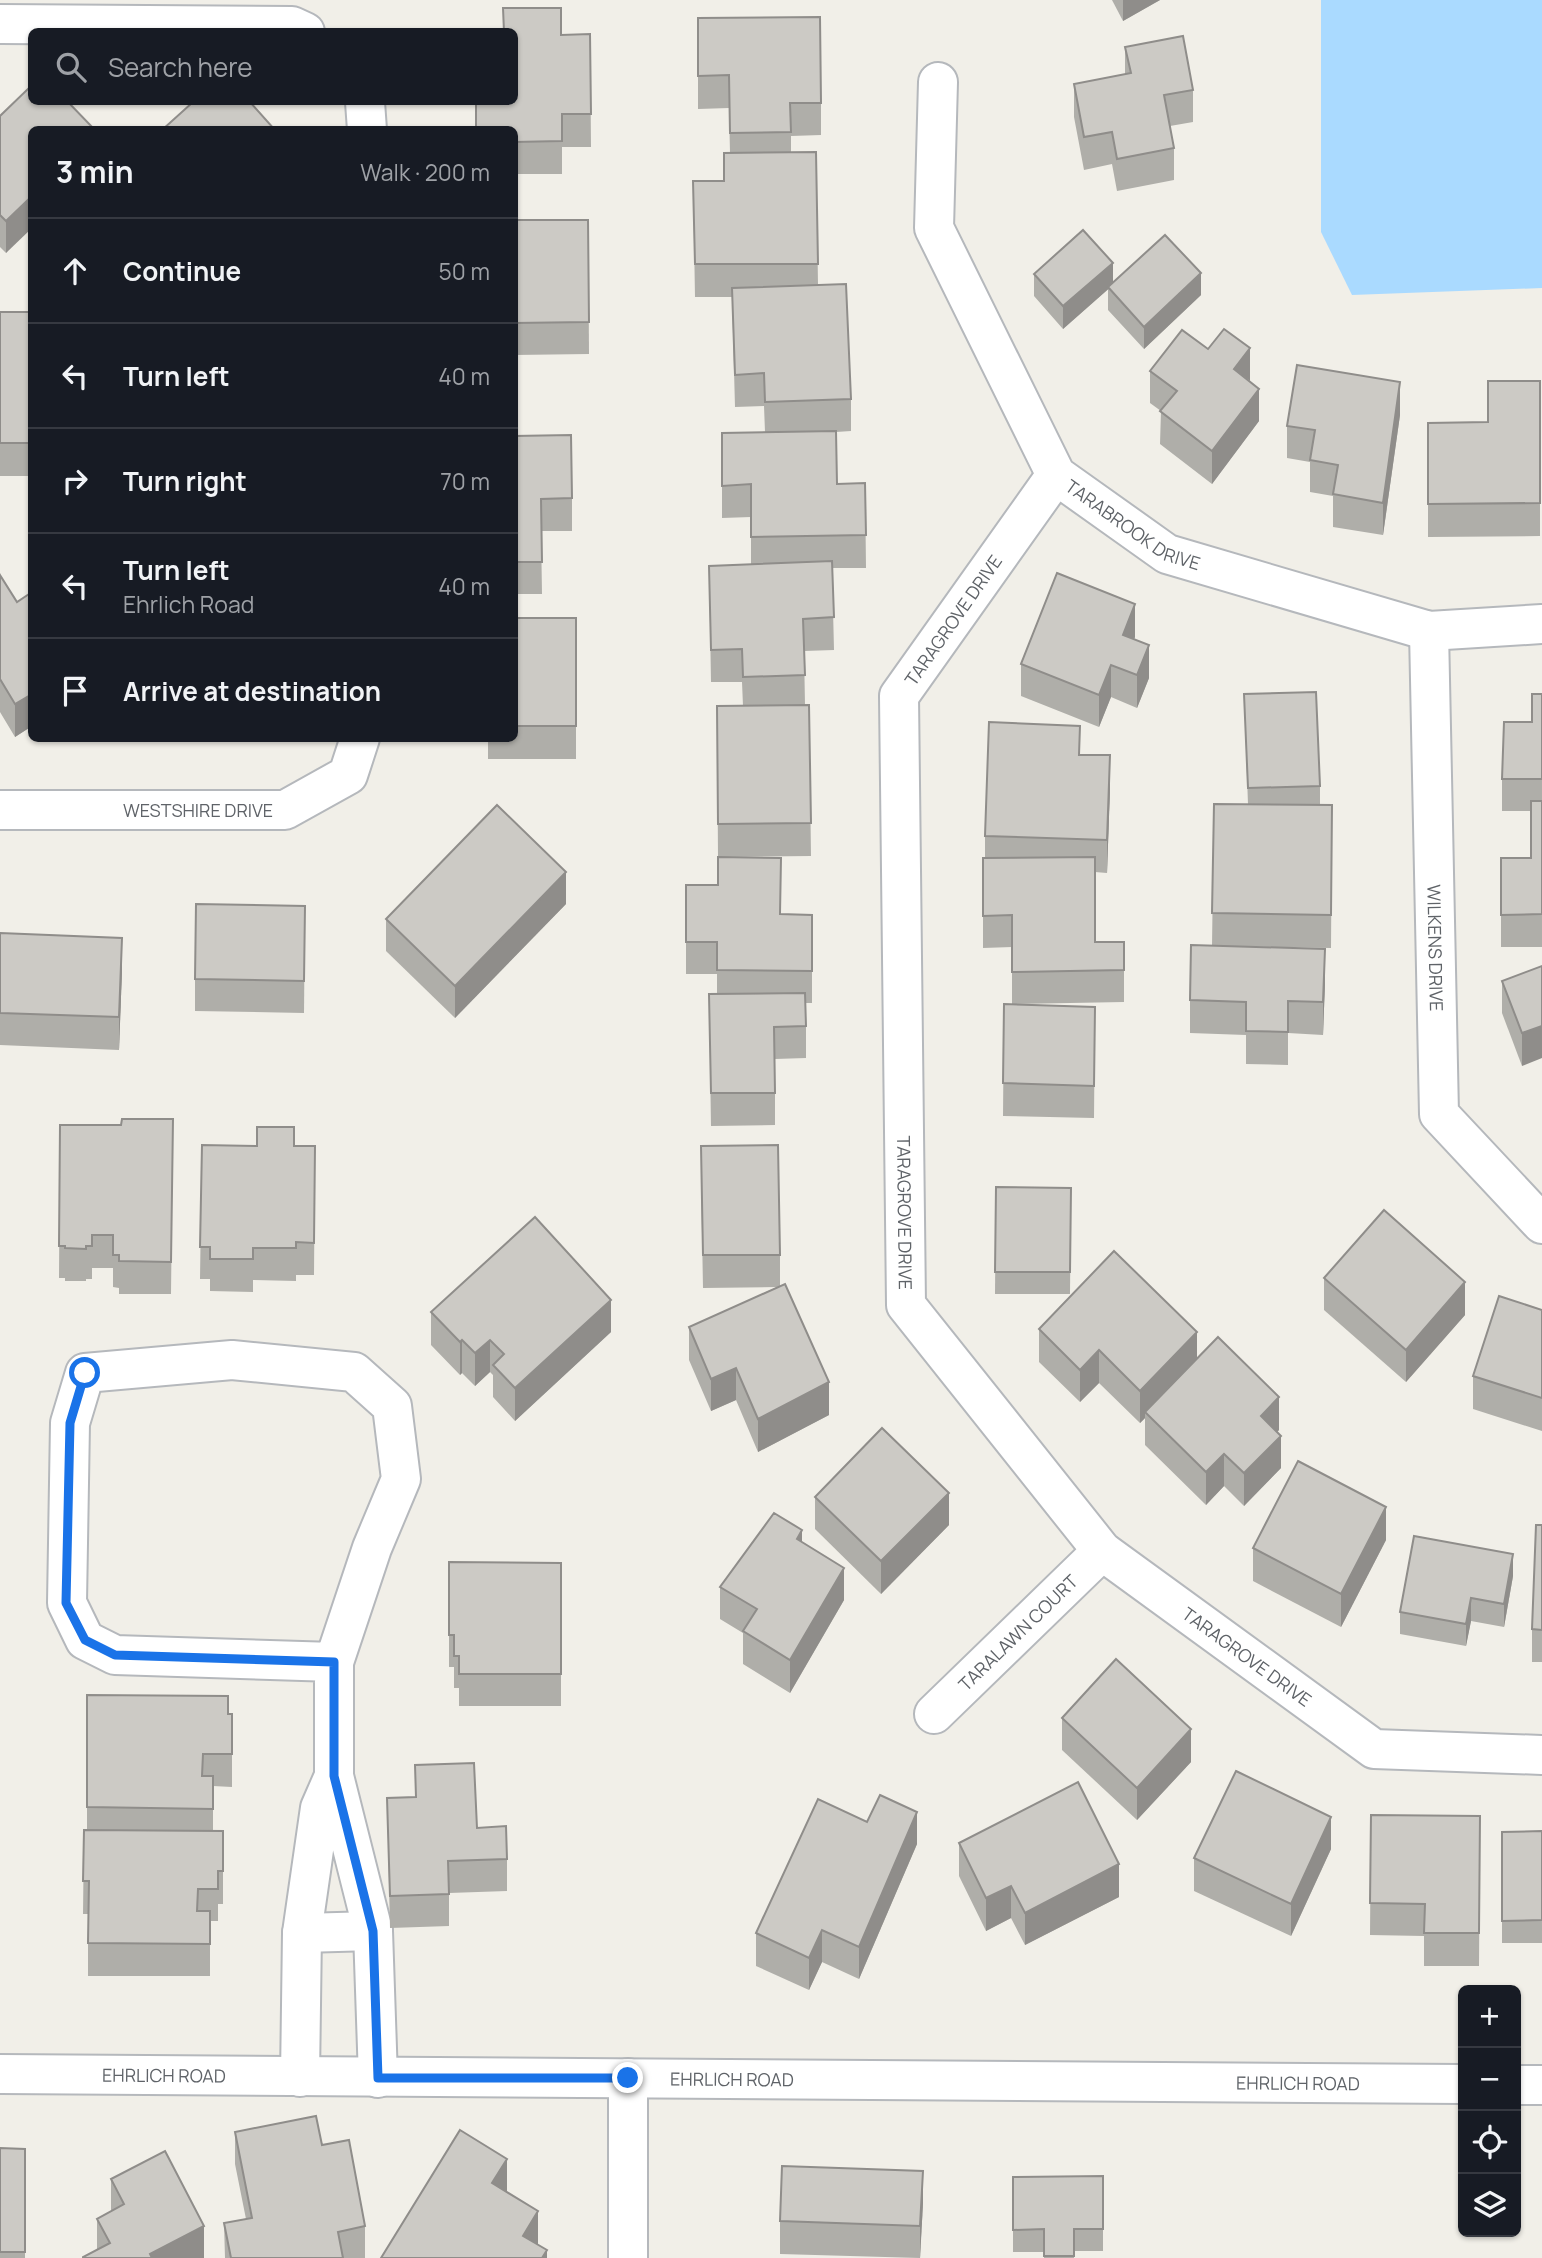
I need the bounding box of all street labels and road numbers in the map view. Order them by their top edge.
street label: TARABROOK DRIVE [1061,474,1203,575]
street label: TARAGROVE DRIVE [899,550,1007,690]
street label: WESTSHIRE DRIVE [123,798,273,822]
street label: WILKENS DRIVE [1422,884,1449,1012]
street label: TARAGROVE DRIVE [892,1136,918,1290]
street label: TARALAWN COURT [953,1569,1083,1696]
street label: TARAGROVE DRIVE [1178,1601,1316,1712]
street label: EHRLICH ROAD [102,2063,226,2088]
street label: EHRLICH ROAD [670,2067,794,2091]
street label: EHRLICH ROAD [1236,2070,1360,2095]

